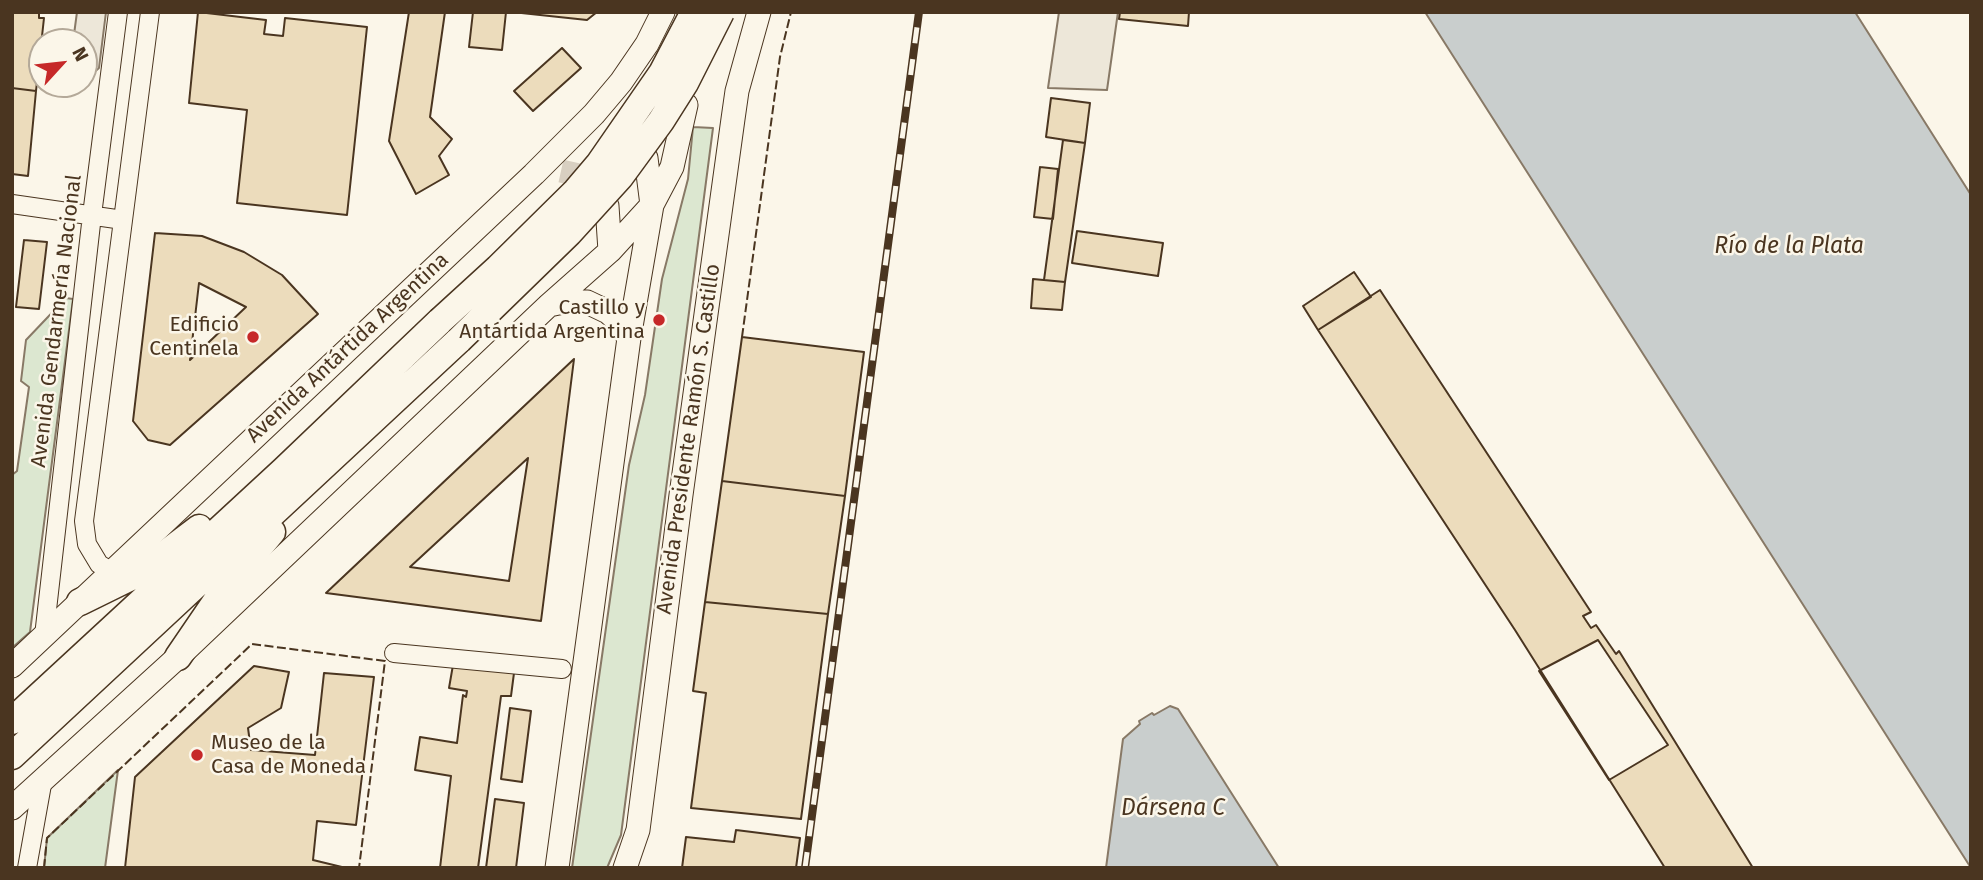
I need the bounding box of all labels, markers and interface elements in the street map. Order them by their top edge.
north arrow [28,28,98,98]
text: N [67,43,93,65]
street label: Avenida Gendarmería Nacional [27,173,87,469]
water label: Río de la Plata [1714,233,1864,261]
street label: Avenida Antártida Argentina [242,248,454,448]
street label: Avenida Presidente Ramón S. Castillo [652,262,726,616]
place label: Castillo y Antártida Argentina [459,295,645,345]
place label: Edificio Centinela [149,312,239,362]
marker: Castillo y Antártida Argentina [651,312,667,328]
marker: Edificio Centinela [245,329,261,345]
place label: Museo de la Casa de Moneda [211,730,366,780]
marker: Museo de la Casa de Moneda [189,747,205,763]
water label: Dársena C [1121,795,1225,823]

